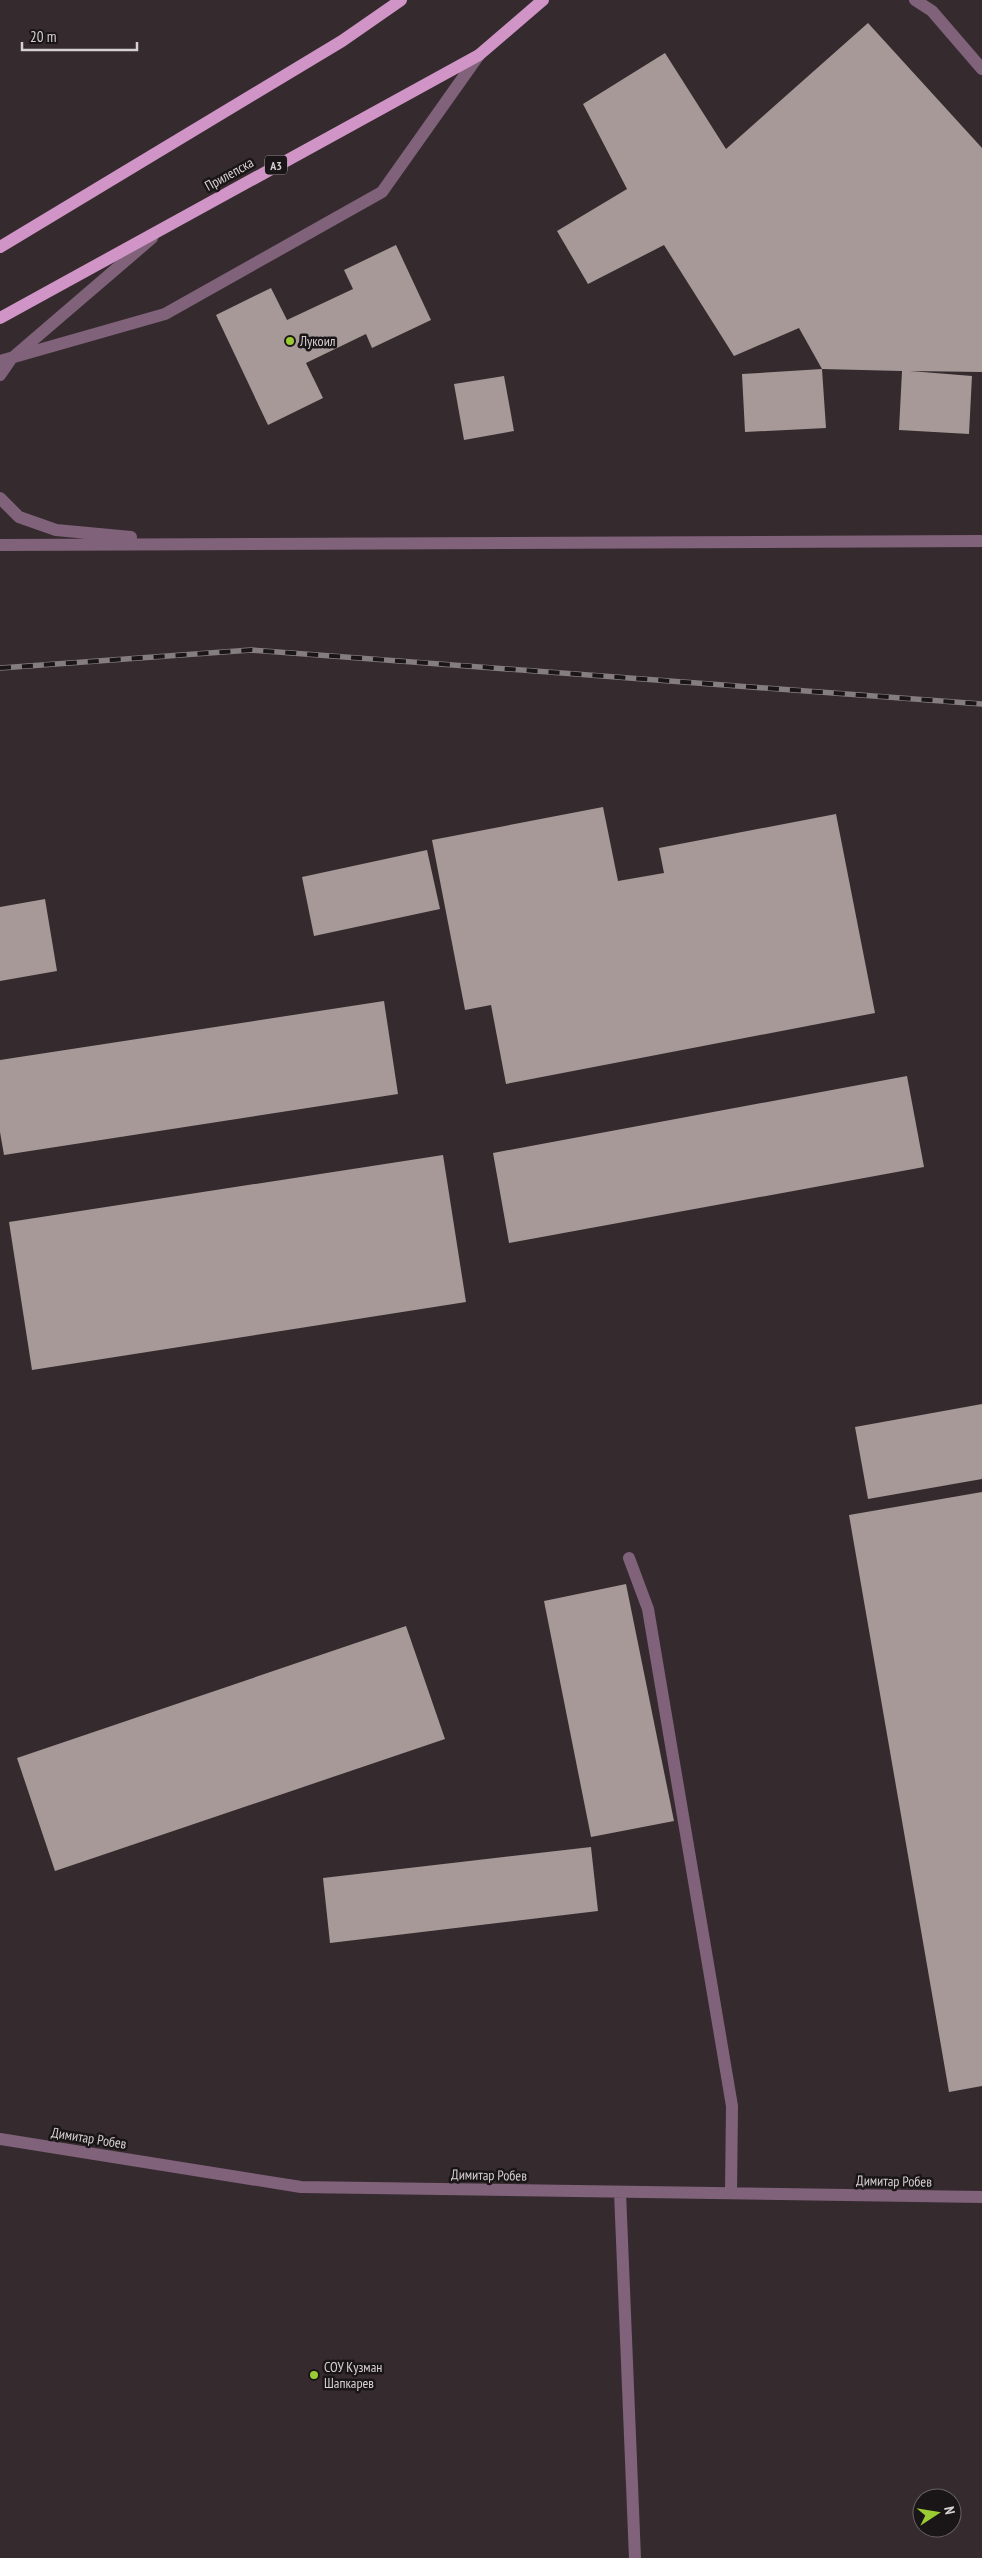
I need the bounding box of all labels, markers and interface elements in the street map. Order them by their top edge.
scale bar [22,20,138,52]
text: 20 m [30,27,56,46]
street label: Прилепска [201,153,257,195]
road number: A3 [265,156,287,174]
place label: Лукоил [299,332,336,350]
marker: Лукоил [284,335,296,347]
street label: Димитар Робев [50,2123,128,2153]
street label: Димитар Робев [451,2165,527,2185]
street label: Димитар Робев [856,2171,932,2191]
place label: СОУ Кузман Шапкарев [324,2358,382,2392]
marker: СОУ Кузман Шапкарев [308,2369,320,2381]
north arrow [912,2488,962,2538]
text: N [940,2505,959,2516]

